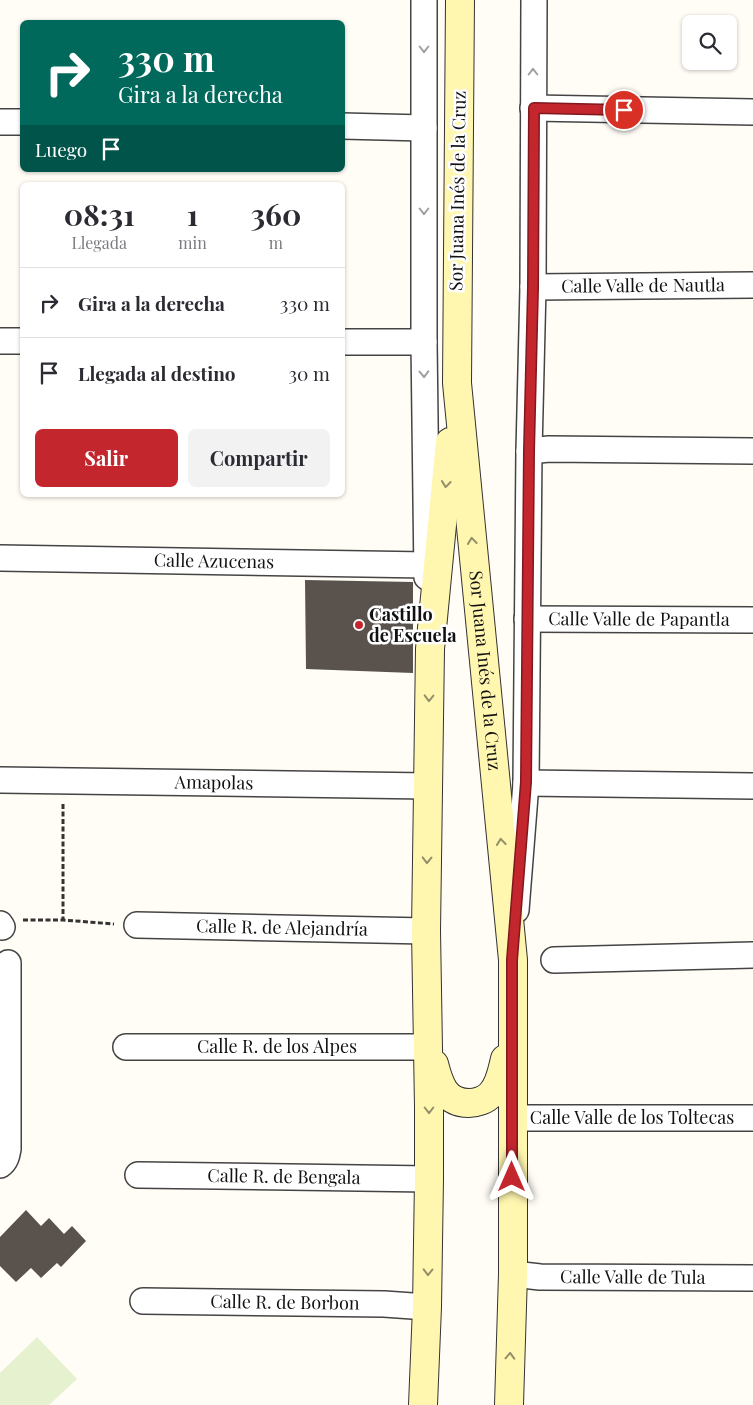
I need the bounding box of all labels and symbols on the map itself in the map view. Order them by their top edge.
one-way arrow [419,45,429,53]
one-way arrow [528,67,538,75]
pin [603,89,645,131]
street label: Sor Juana Inés de la Cruz [443,91,471,291]
one-way arrow [419,208,429,215]
street label: Calle Valle de Nautla [561,272,725,298]
one-way arrow [419,370,429,378]
one-way arrow [441,480,452,488]
one-way arrow [467,536,478,544]
street label: Calle Azucenas [154,548,274,573]
street label: Sor Juana Inés de la Cruz [464,570,508,772]
place label: Castillo de Escuela [369,602,457,647]
street label: Calle Valle de Papantla [548,606,730,631]
marker: Castillo de Escuela [353,619,365,631]
one-way arrow [424,694,434,702]
street label: Amapolas [174,769,253,795]
one-way arrow [496,837,507,845]
one-way arrow [422,856,432,864]
street label: Calle R. de Alejandría [196,913,368,941]
street label: Calle R. de los Alpes [197,1034,357,1058]
street label: Calle Valle de los Toltecas [530,1105,734,1129]
one-way arrow [424,1106,434,1114]
position arrow [485,1150,537,1202]
street label: Calle R. de Bengala [207,1163,361,1189]
street label: Calle Valle de Tula [560,1264,706,1289]
one-way arrow [422,1269,433,1277]
street label: Calle R. de Borbon [210,1289,360,1315]
one-way arrow [505,1352,516,1360]

